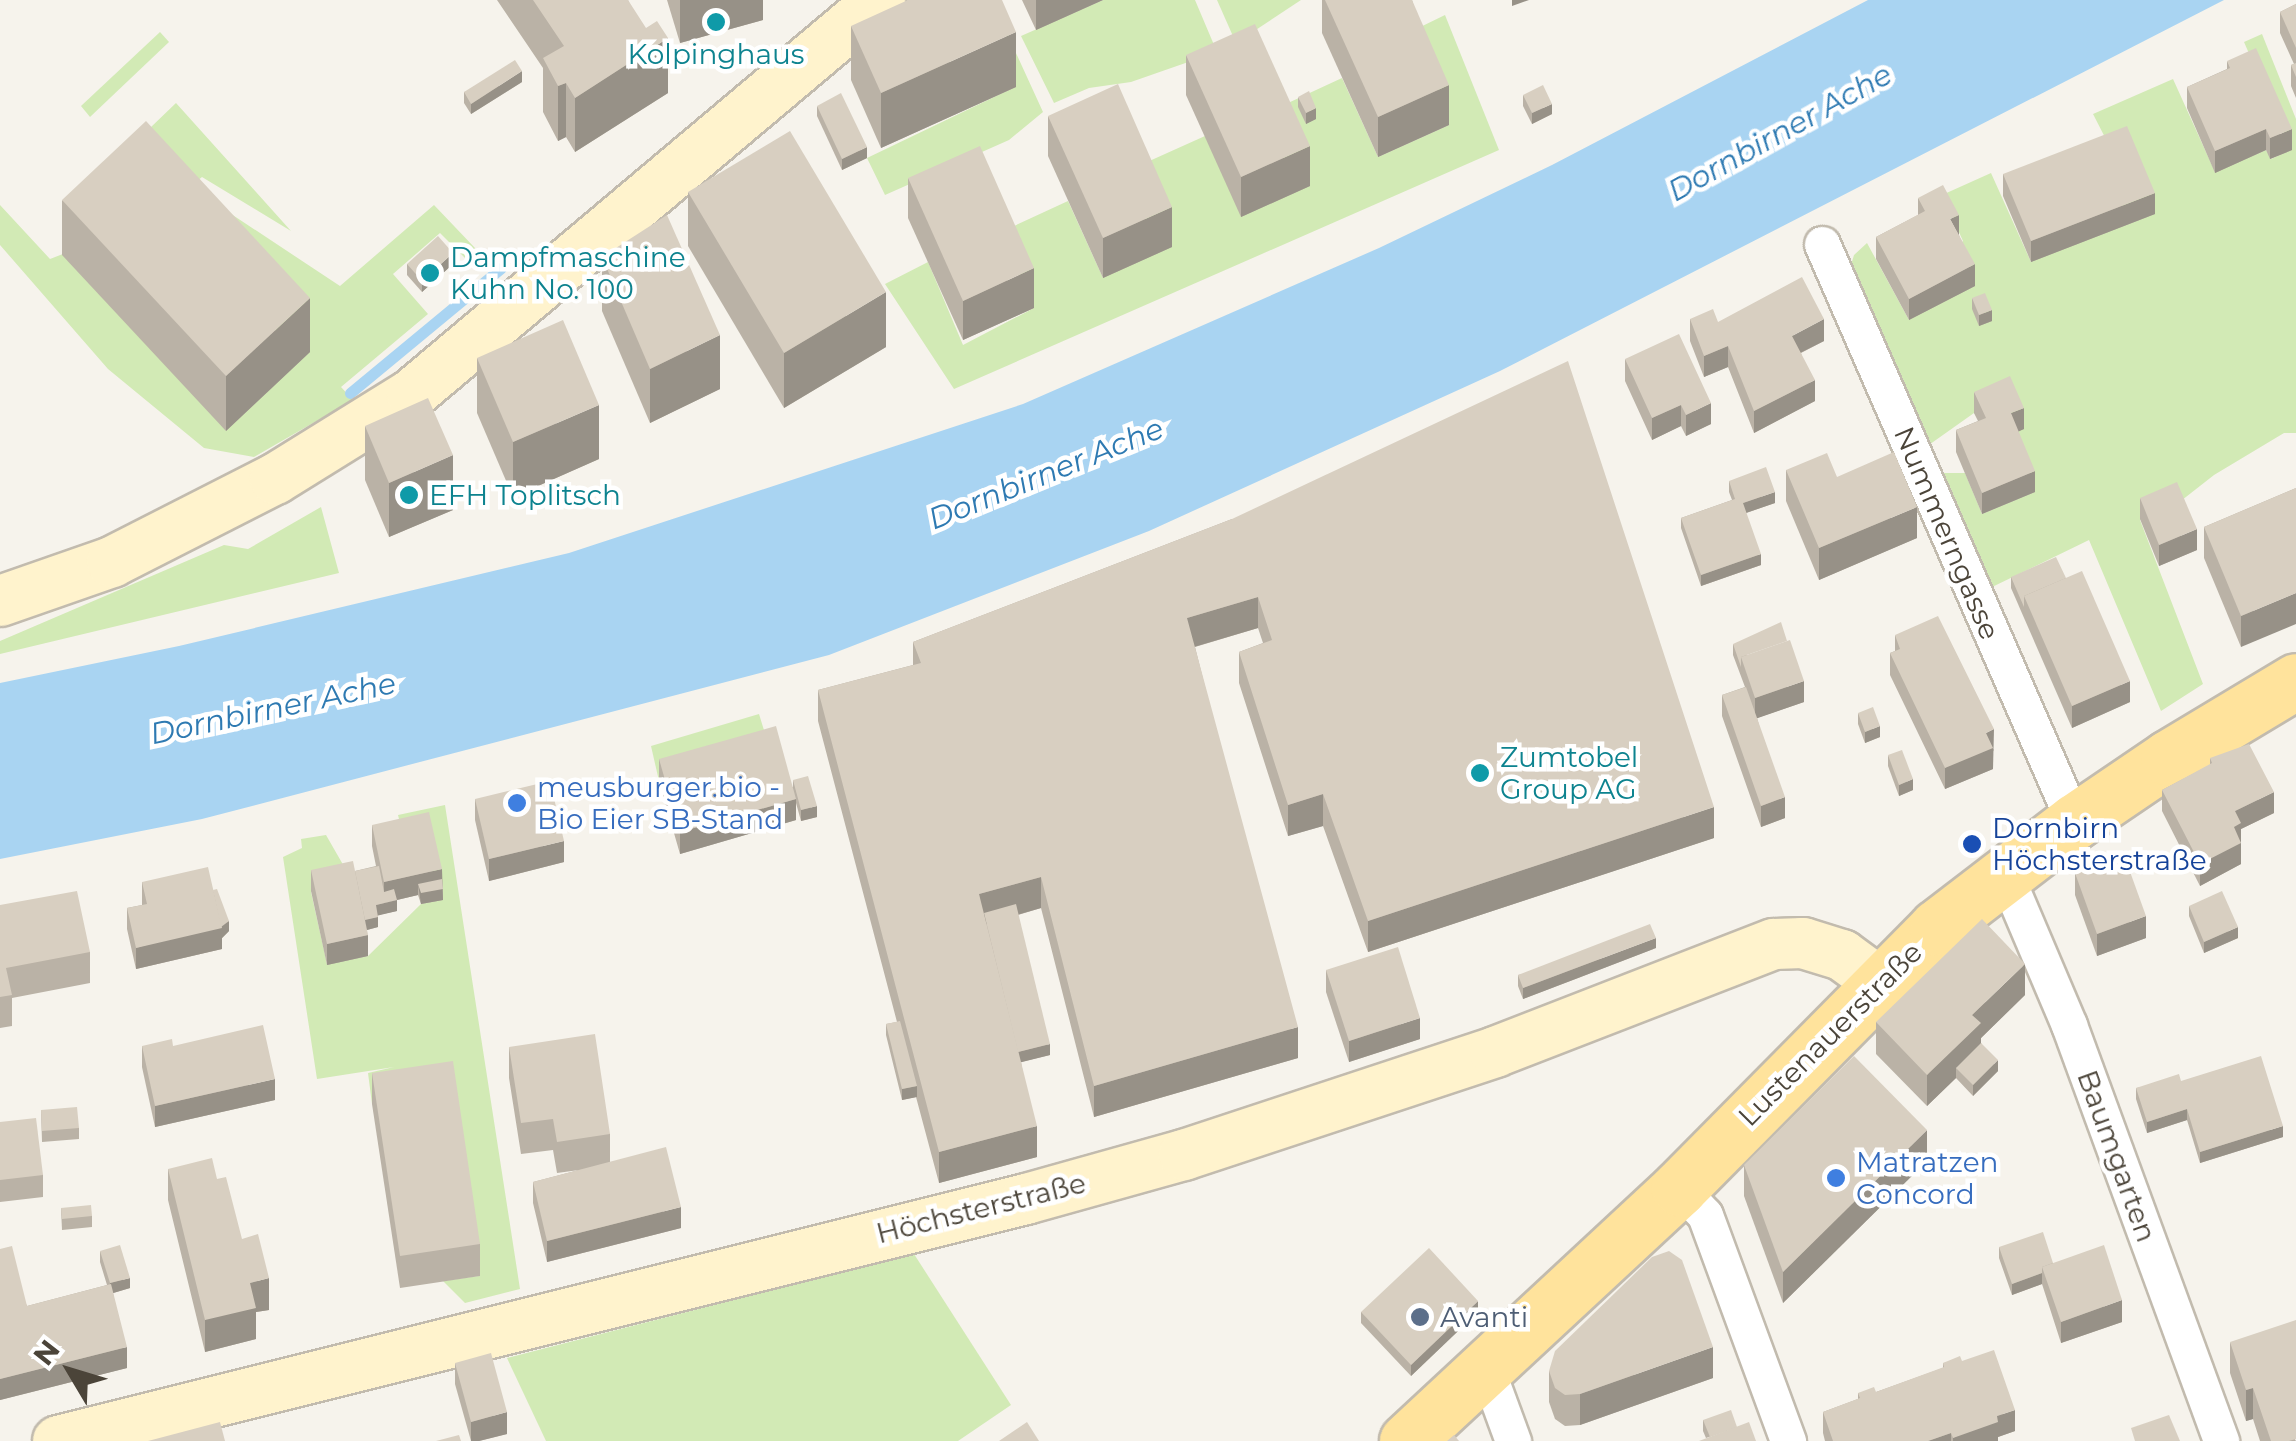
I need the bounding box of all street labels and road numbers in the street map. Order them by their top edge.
street label: Nummerngasse [1887,422,2007,644]
street label: Lustenauerstraße [1731,935,1929,1133]
street label: Baumgarten [2070,1066,2164,1246]
street label: Höchsterstraße [873,1166,1089,1250]

